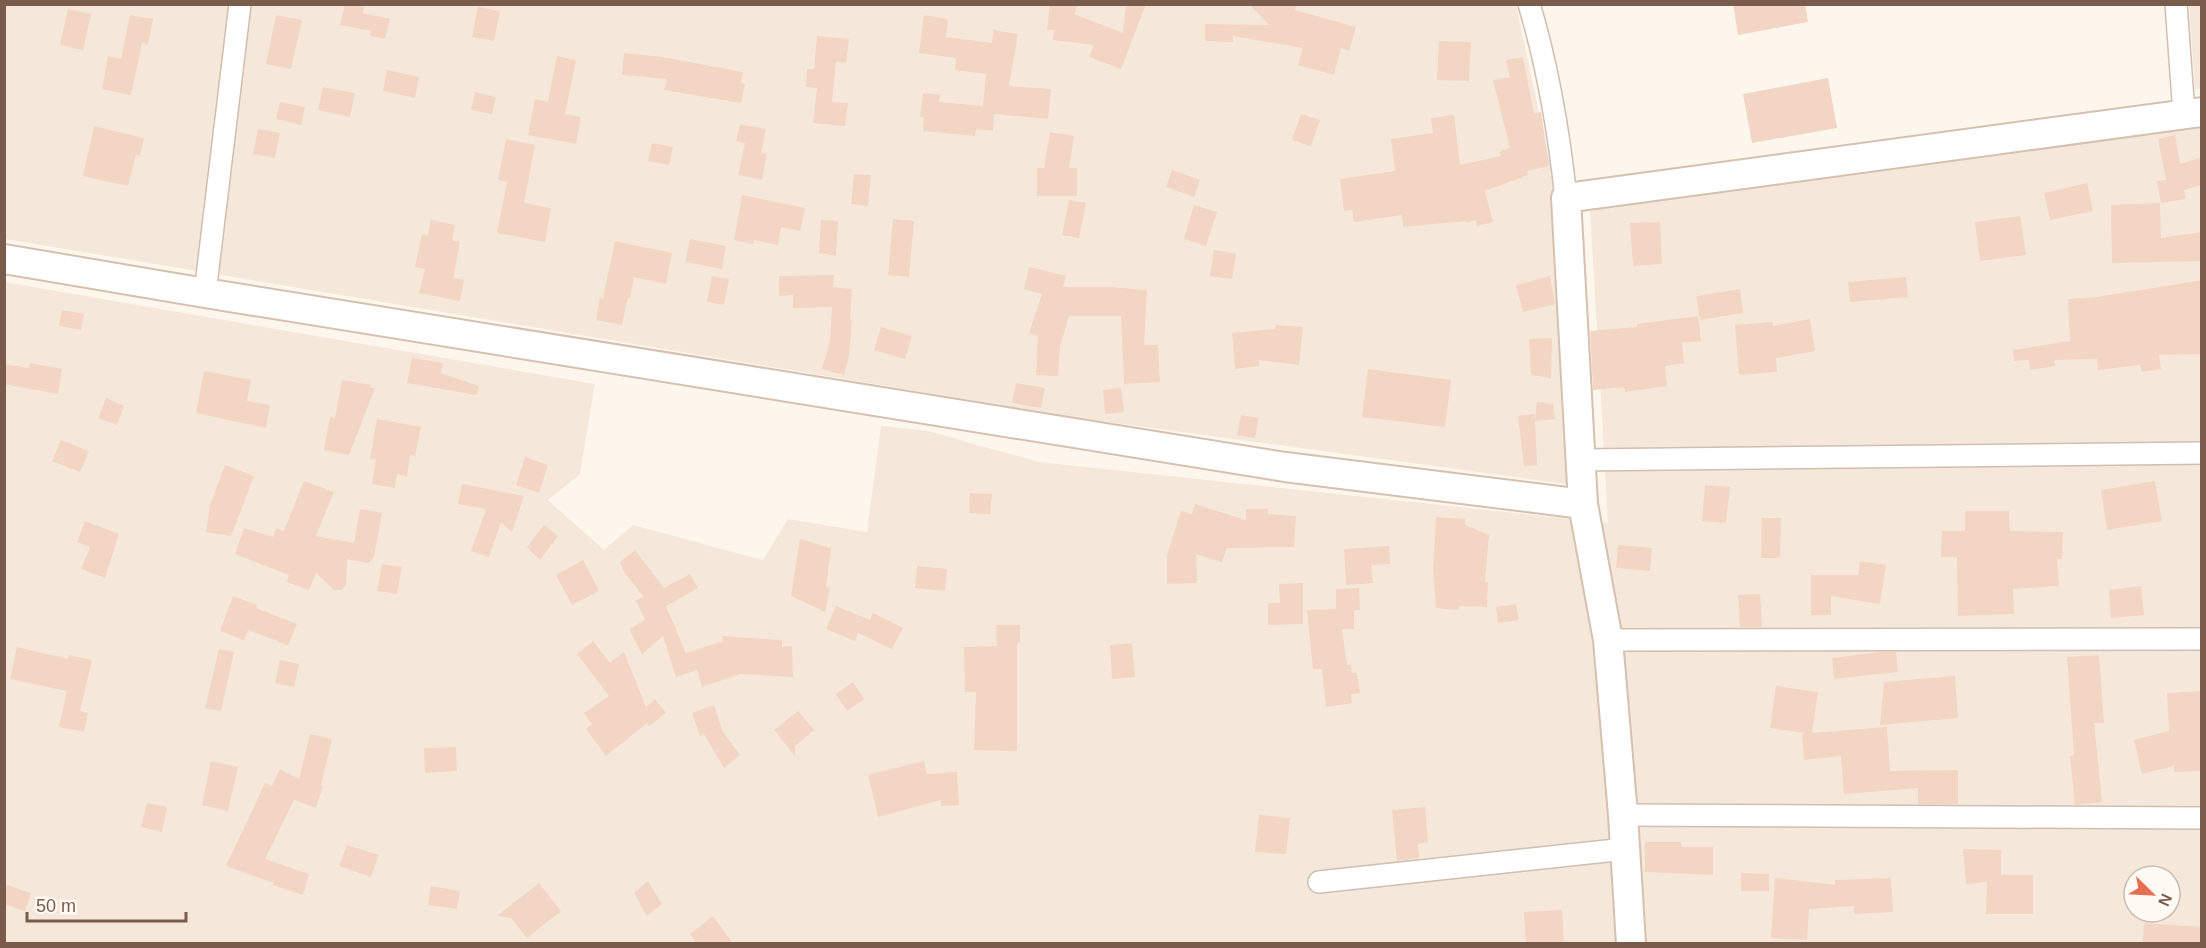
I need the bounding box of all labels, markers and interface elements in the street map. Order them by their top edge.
north arrow [2122,864,2182,924]
scale bar [27,885,186,923]
text: N [2155,891,2175,909]
text: 50 m [36,896,76,916]

